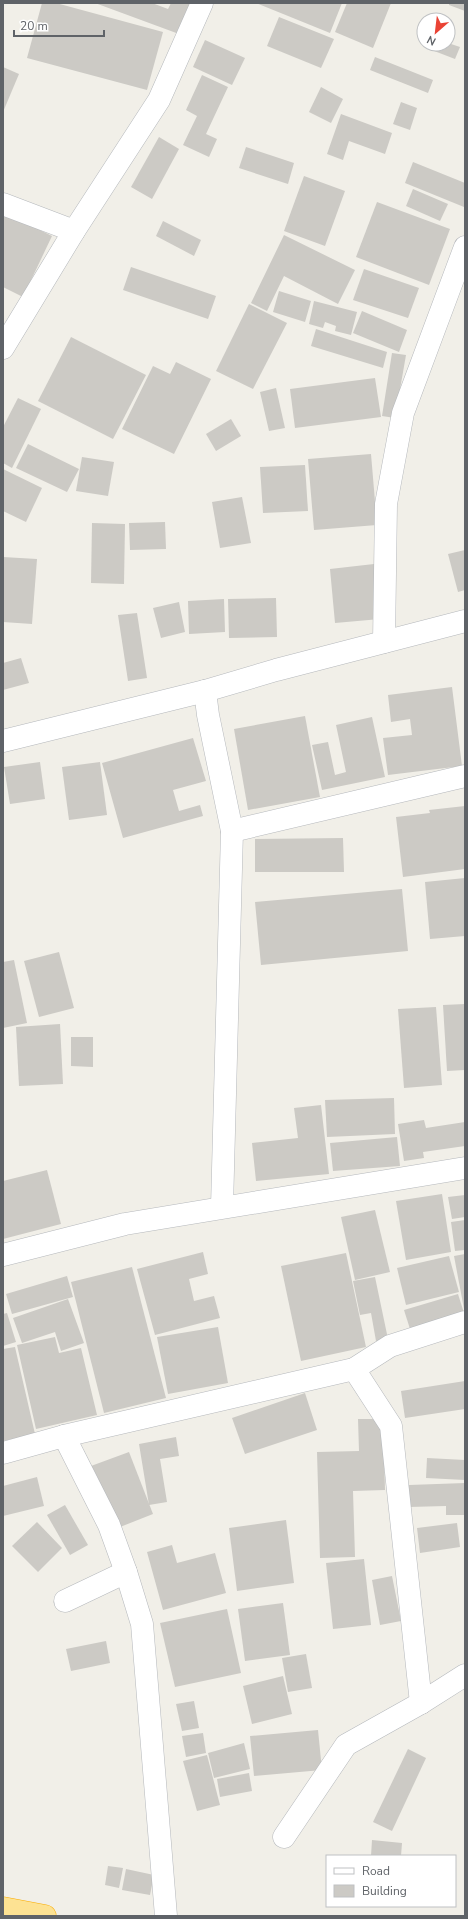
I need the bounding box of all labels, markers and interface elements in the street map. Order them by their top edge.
scale bar [14,12,104,38]
north arrow [416,12,456,52]
text: 20 m [20,18,48,34]
text: N [424,32,439,49]
legend [326,1855,456,1907]
text: Road [362,1863,390,1879]
text: Building [362,1883,407,1899]

